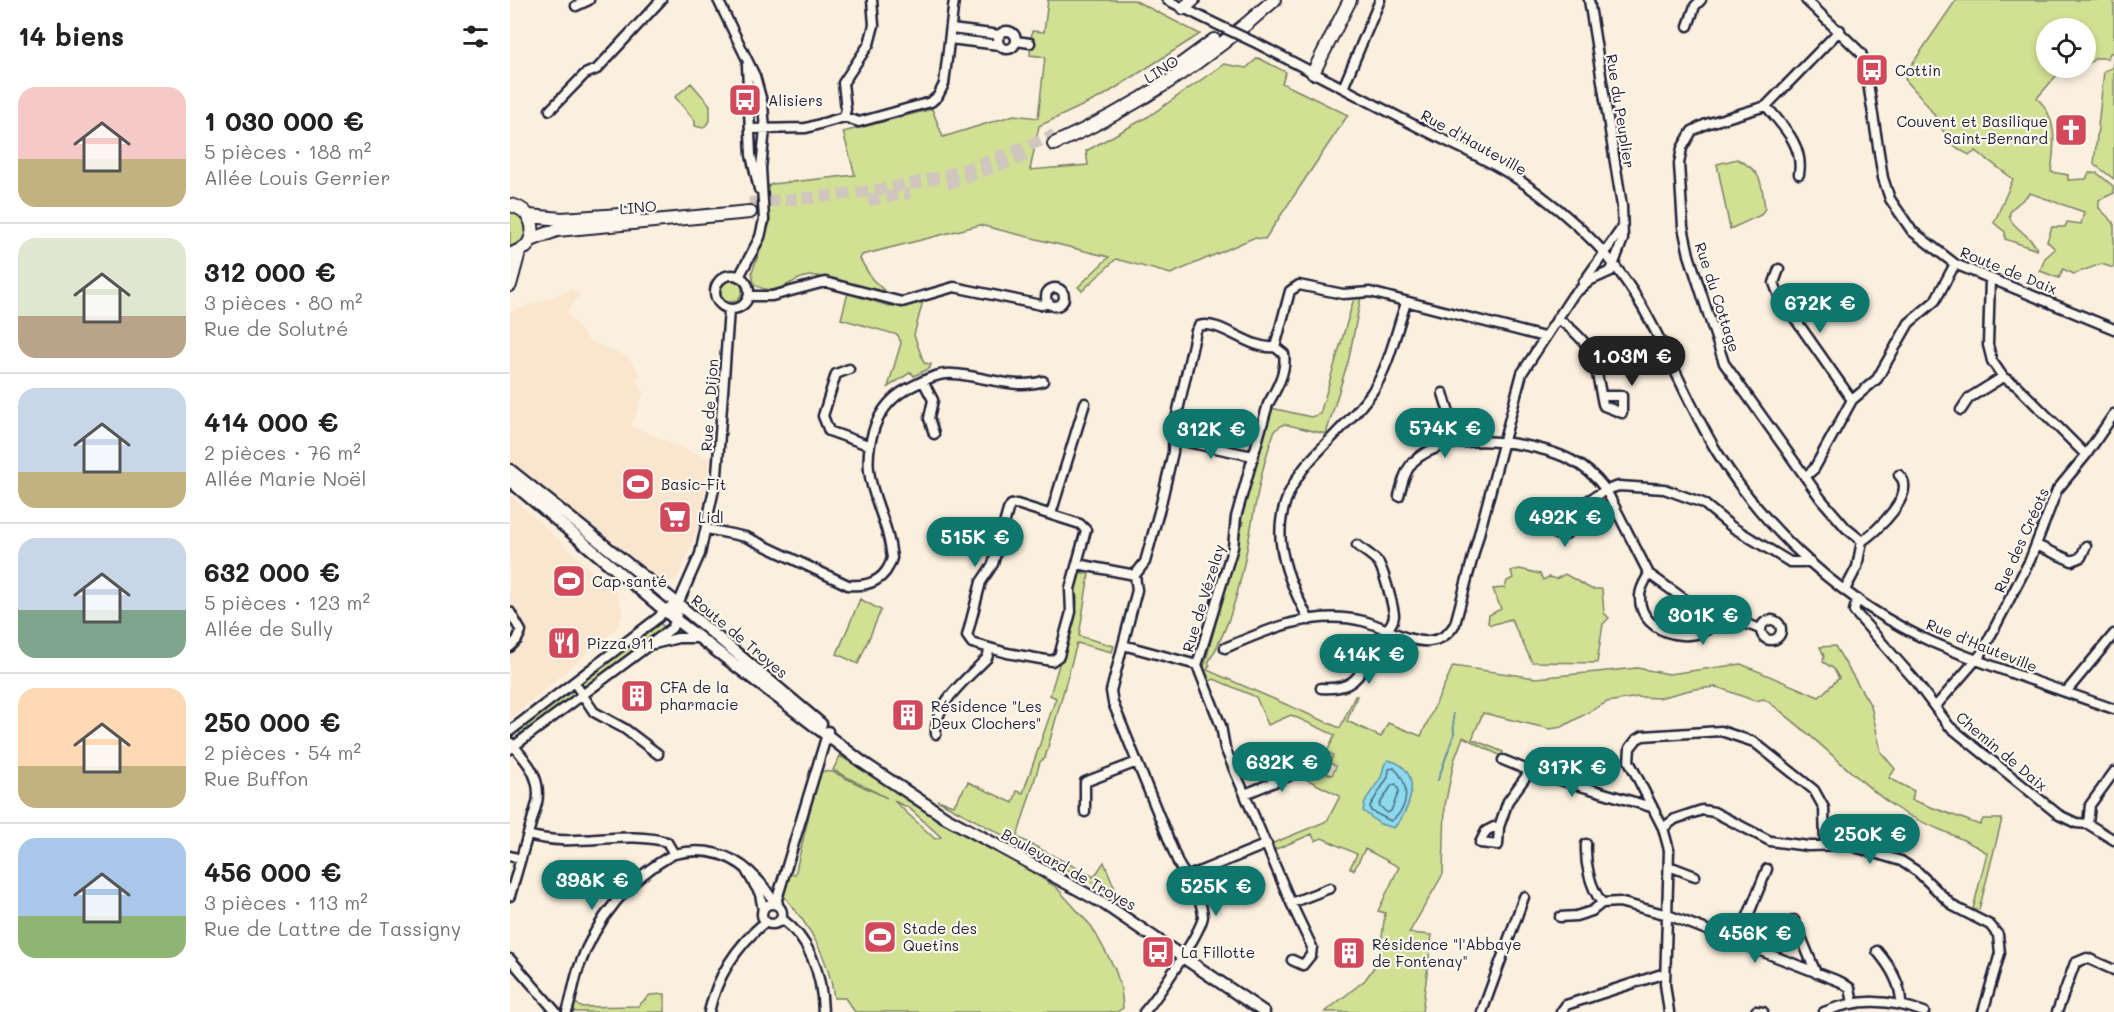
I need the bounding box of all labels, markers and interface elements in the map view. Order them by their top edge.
map controls [2036,18,2096,78]
button: locate [2036,18,2096,78]
text: 14 biens [18,19,124,53]
icon: filters [459,20,492,53]
street label: LINO [1140,50,1182,88]
street label: Rue du Peuplier [1602,52,1640,170]
bus stop icon: Cottin [1854,52,1890,88]
place label: Cottin [1895,60,1941,80]
bus stop icon: Alisiers [727,82,763,118]
place label: Alisiers [768,90,823,110]
text: 1 030 000 € [204,104,364,138]
street label: Rue d'Hauteville [1417,105,1531,179]
icon: home [66,111,138,183]
place label: Couvent et Basilique Saint-Bernard [1897,111,2048,148]
church icon: Couvent et Basilique Saint-Bernard [2053,112,2089,148]
text: 5 pièces · 188 m² [204,138,371,164]
text: Allée Louis Gerrier [204,164,390,190]
street label: LINO [618,195,658,219]
street label: Rue du Cottage [1691,239,1745,355]
street label: Route de Daix [1958,241,2061,299]
text: 312 000 € [204,255,336,289]
icon: home [66,262,138,334]
pin: 672K € [1771,283,1869,334]
text: 3 pièces · 80 m² [204,289,363,315]
text: 672K € [1785,289,1856,315]
text: Rue de Solutré [204,315,348,341]
pin: 1.03M € [1577,336,1687,387]
text: 1.03M € [1592,342,1672,368]
street label: Rue de Dijon [696,358,722,452]
text: 414 000 € [204,405,338,439]
pin: 574K € [1396,408,1494,459]
pin: 312K € [1162,409,1260,460]
icon: home [66,412,138,484]
text: 574K € [1409,414,1481,440]
text: 312K € [1177,415,1245,441]
text: 2 pièces · 76 m² [204,439,361,465]
text: Allée Marie Noël [204,465,366,491]
sports icon: Basic-Fit [620,466,656,502]
place label: Basic-Fit [661,474,726,494]
street label: Rue des Créots [1989,484,2053,596]
pin: 492K € [1516,497,1614,548]
supermarket icon: Lidl [657,499,693,535]
text: 492K € [1529,503,1601,529]
place label: Lidl [698,507,724,527]
pin: 515K € [926,517,1024,568]
text: 515K € [941,523,1009,549]
street label: Rue de Vézelay [1177,541,1229,654]
text: 632 000 € [204,555,340,589]
icon: home [66,562,138,634]
sports icon: Cap santé [551,563,587,599]
place label: Cap santé [592,571,667,591]
text: 5 pièces · 123 m² [204,589,370,615]
street label: Route de Troyes [688,590,792,682]
pin: 301K € [1654,595,1752,646]
text: 301K € [1668,601,1738,627]
street label: Rue d'Hauteville [1923,614,2041,676]
text: Allée de Sully [204,615,333,641]
restaurant icon: Pizza 911 [546,625,582,661]
place label: Pizza 911 [587,633,654,653]
pin: 414K € [1320,634,1418,685]
text: 414K € [1334,640,1404,666]
place label: CFA de la pharmacie [660,677,739,714]
building icon: CFA de la pharmacie [619,678,655,714]
place label: Résidence "Les Deux Clochers" [931,696,1042,733]
building icon: Résidence "Les Deux Clochers" [890,697,926,733]
text: 250 000 € [204,705,340,739]
street label: Chemin de Daix [1952,707,2052,795]
icon: home [66,712,138,784]
text: 2 pièces · 54 m² [204,739,361,765]
pin: 632K € [1233,742,1331,793]
pin: 317K € [1523,747,1621,798]
text: 632K € [1246,748,1318,774]
text: 317K € [1538,753,1606,779]
text: Rue Buffon [204,765,308,791]
pin: 250K € [1821,814,1919,865]
text: 250K € [1834,820,1906,846]
street label: Boulevard de Troyes [998,824,1140,914]
text: 456 000 € [204,855,341,889]
pin: 398K € [543,860,641,911]
icon: home [66,862,138,934]
text: 398K € [556,866,629,892]
pin: 525K € [1167,866,1265,917]
text: 525K € [1180,872,1252,898]
text: 3 pièces · 113 m² [204,889,368,915]
pin: 456K € [1706,913,1804,964]
text: Rue de Lattre de Tassigny [204,915,461,941]
place label: Stade des Quetins [903,918,977,955]
sports icon: Stade des Quetins [862,919,898,955]
text: 456K € [1718,919,1792,945]
bus stop icon: La Fillotte [1140,934,1176,970]
place label: Résidence "l'Abbaye de Fontenay" [1372,934,1521,971]
building icon: Résidence "l'Abbaye de Fontenay" [1331,935,1367,971]
place label: La Fillotte [1181,942,1255,962]

